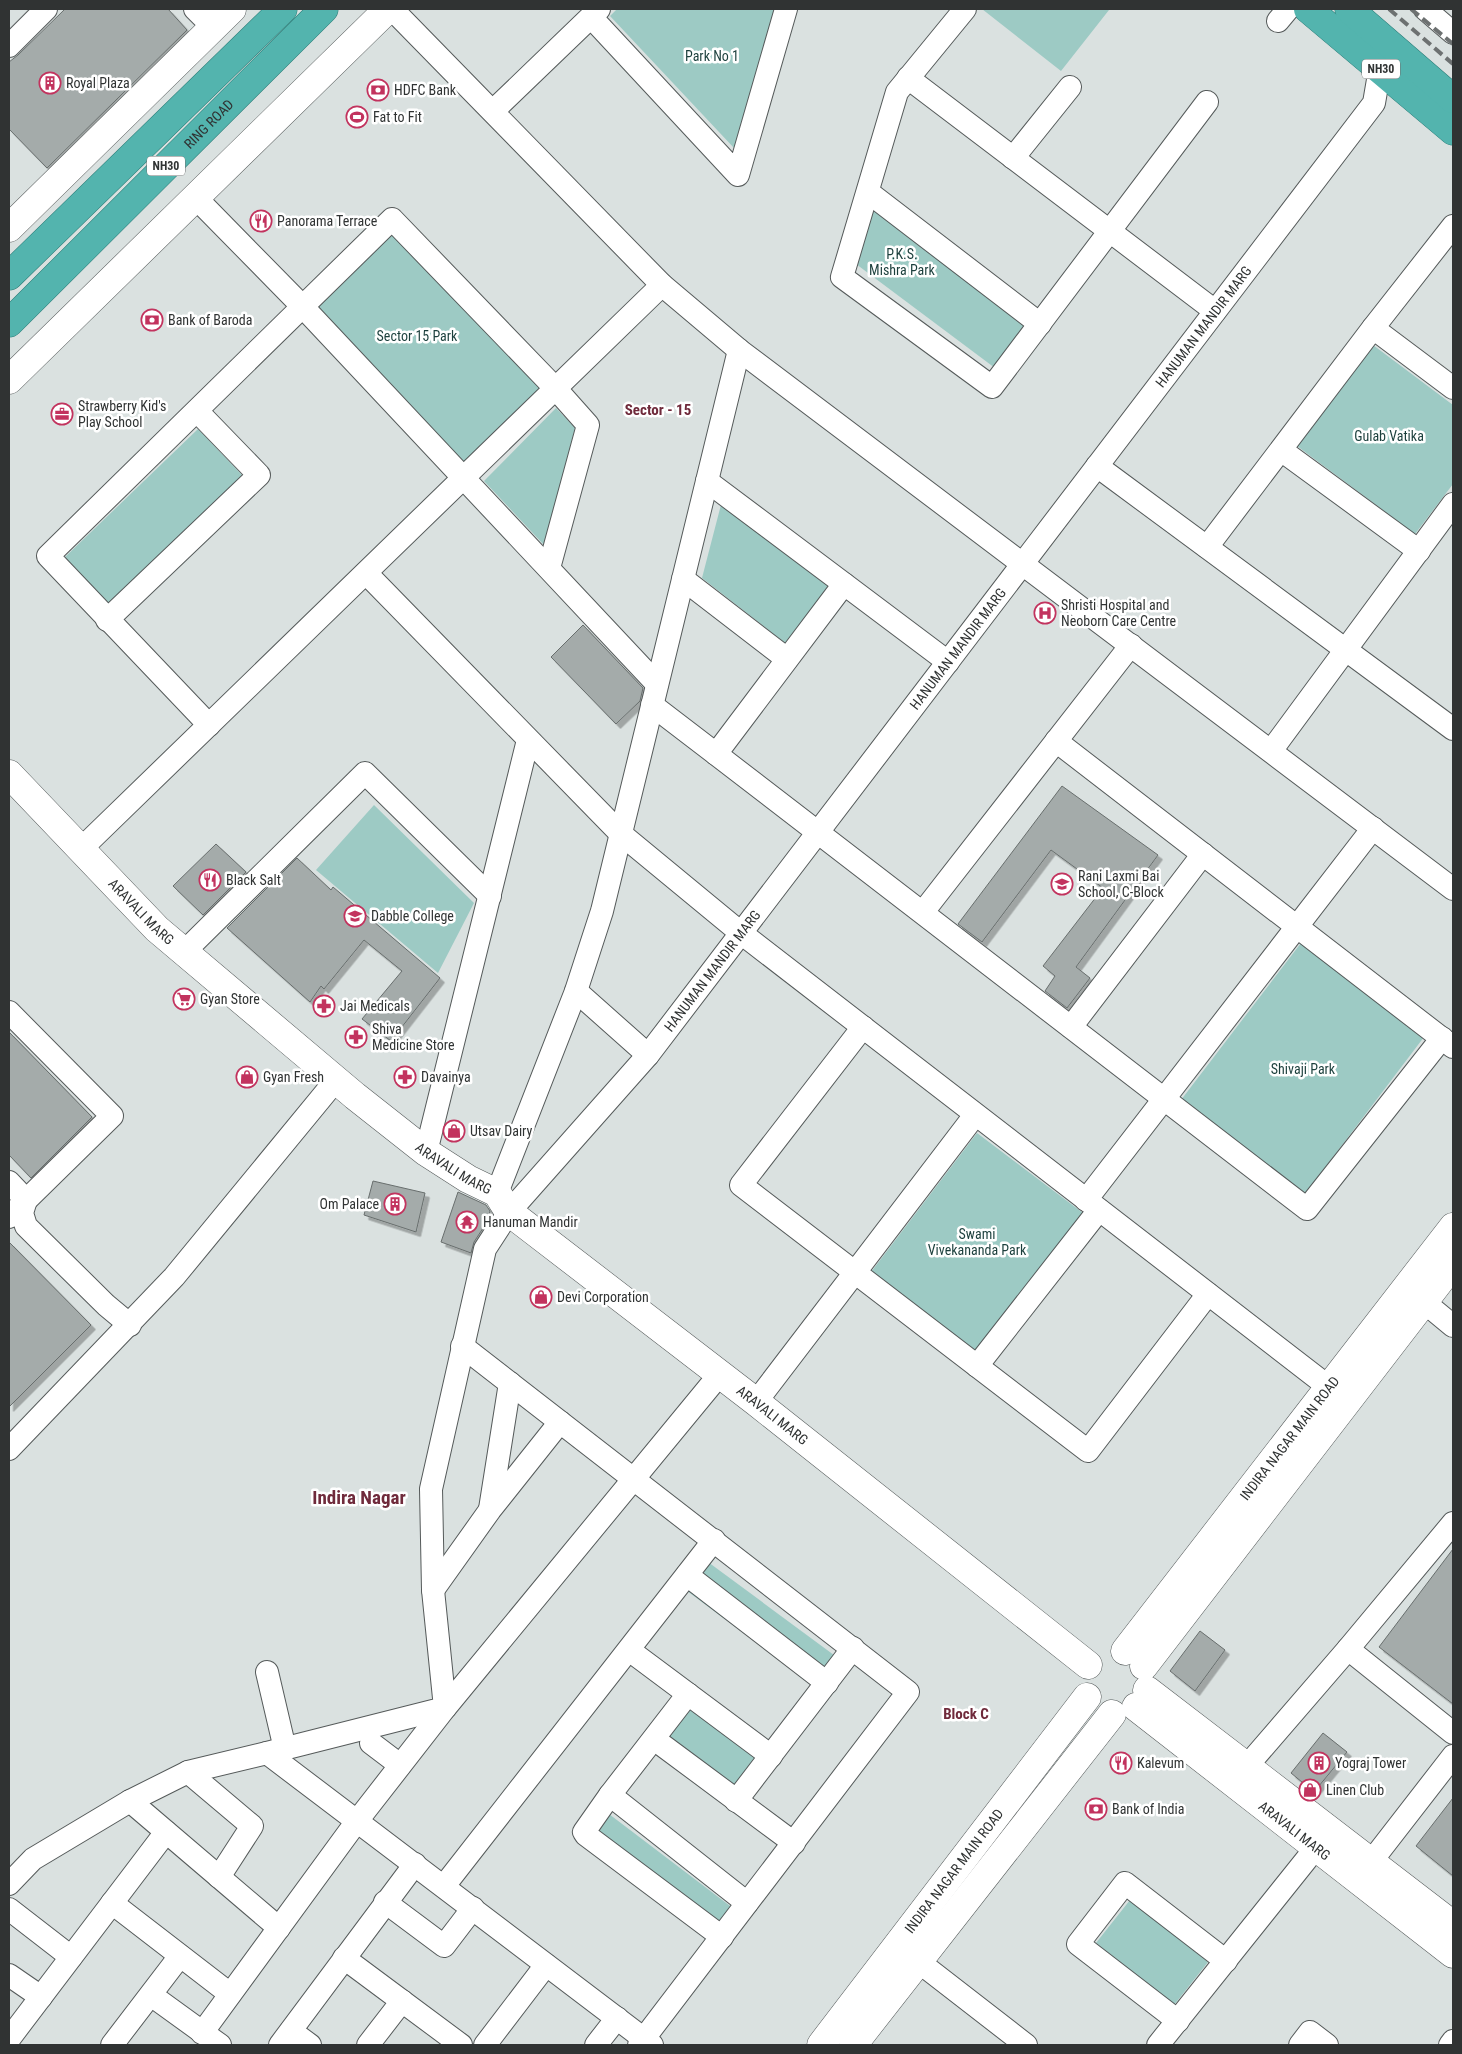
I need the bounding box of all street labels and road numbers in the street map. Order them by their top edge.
road number: NH30 [1362,60,1400,78]
street label: RING ROAD [181,96,237,152]
road number: NH30 [147,157,185,176]
street label: HANUMAN MANDIR MARG [1152,263,1255,390]
street label: HANUMAN MANDIR MARG [907,585,1009,712]
street label: ARAVALI MARG [105,875,177,948]
street label: HANUMAN MANDIR MARG [661,907,764,1035]
street label: ARAVALI MARG [412,1139,494,1197]
street label: INDIRA NAGAR MAIN ROAD [1237,1373,1342,1503]
street label: ARAVALI MARG [734,1382,811,1448]
street label: ARAVALI MARG [1256,1798,1334,1863]
street label: INDIRA NAGAR MAIN ROAD [901,1806,1007,1936]

